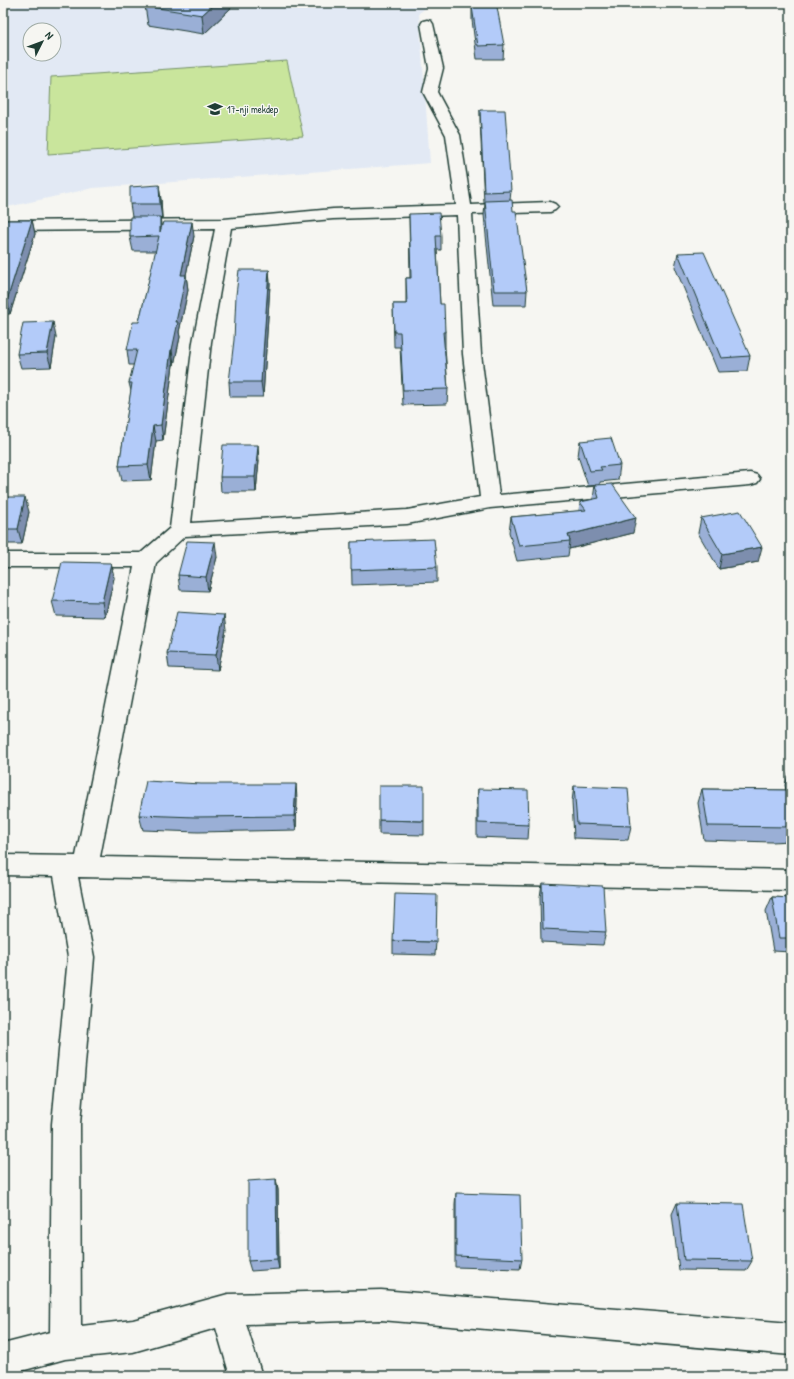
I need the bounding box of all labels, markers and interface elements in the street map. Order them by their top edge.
north arrow [22,22,62,62]
text: N [42,28,57,42]
school or university icon: 17-nji mekdep [206,100,224,118]
place label: 17-nji mekdep [227,103,279,116]

